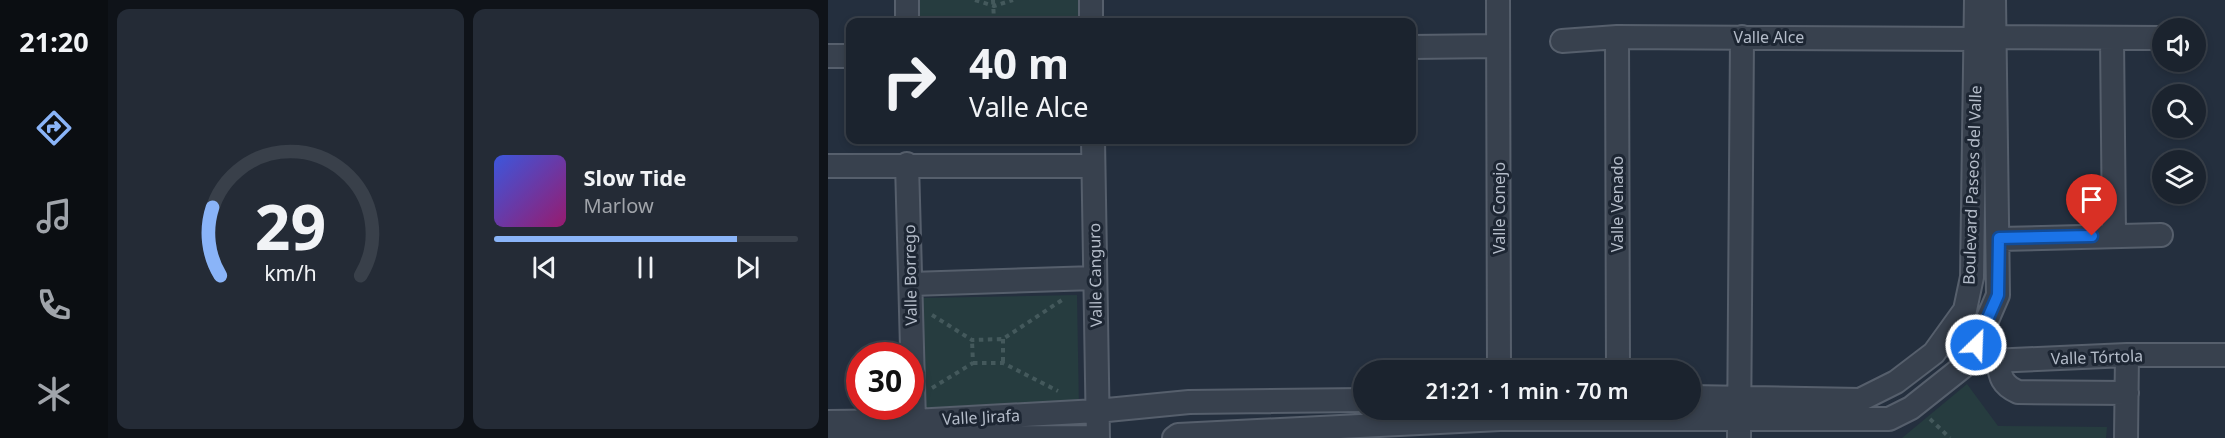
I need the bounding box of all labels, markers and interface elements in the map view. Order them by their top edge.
map controls [2152,18,2206,204]
button: sound [2152,18,2206,72]
text: 21:20 [19,23,89,60]
street label: Valle Alce [1734,26,1804,48]
text: 40 m [969,34,1069,91]
icon: right [870,42,948,120]
button: search [2152,84,2206,138]
street label: Boulevard Paseos del Valle [1958,85,1986,285]
text: Valle Alce [969,88,1088,125]
icon: directions [33,107,75,149]
button: layers [2152,150,2206,204]
street label: Valle Venado [1606,156,1628,252]
text: Slow Tide [584,162,686,192]
street label: Valle Conejo [1488,162,1510,254]
pin [2066,174,2117,236]
text: 29 [255,183,326,268]
icon: arrive [2075,183,2108,216]
text: Marlow [584,192,654,219]
icon: music [33,195,75,237]
street label: Valle Canguro [1083,223,1107,327]
street label: Valle Borrego [898,224,922,326]
icon: previous [528,251,561,284]
icon: pause [629,251,662,284]
icon: next [731,251,764,284]
text: km/h [264,258,317,287]
icon: phone [33,284,75,326]
position arrow [1944,313,2008,377]
speed limit sign: 30 [846,342,924,420]
street label: Valle Tórtola [2050,344,2144,370]
icon: climate [33,373,75,415]
text: 21:21 · 1 min · 70 m [1425,375,1629,405]
street label: Valle Jirafa [942,404,1020,430]

